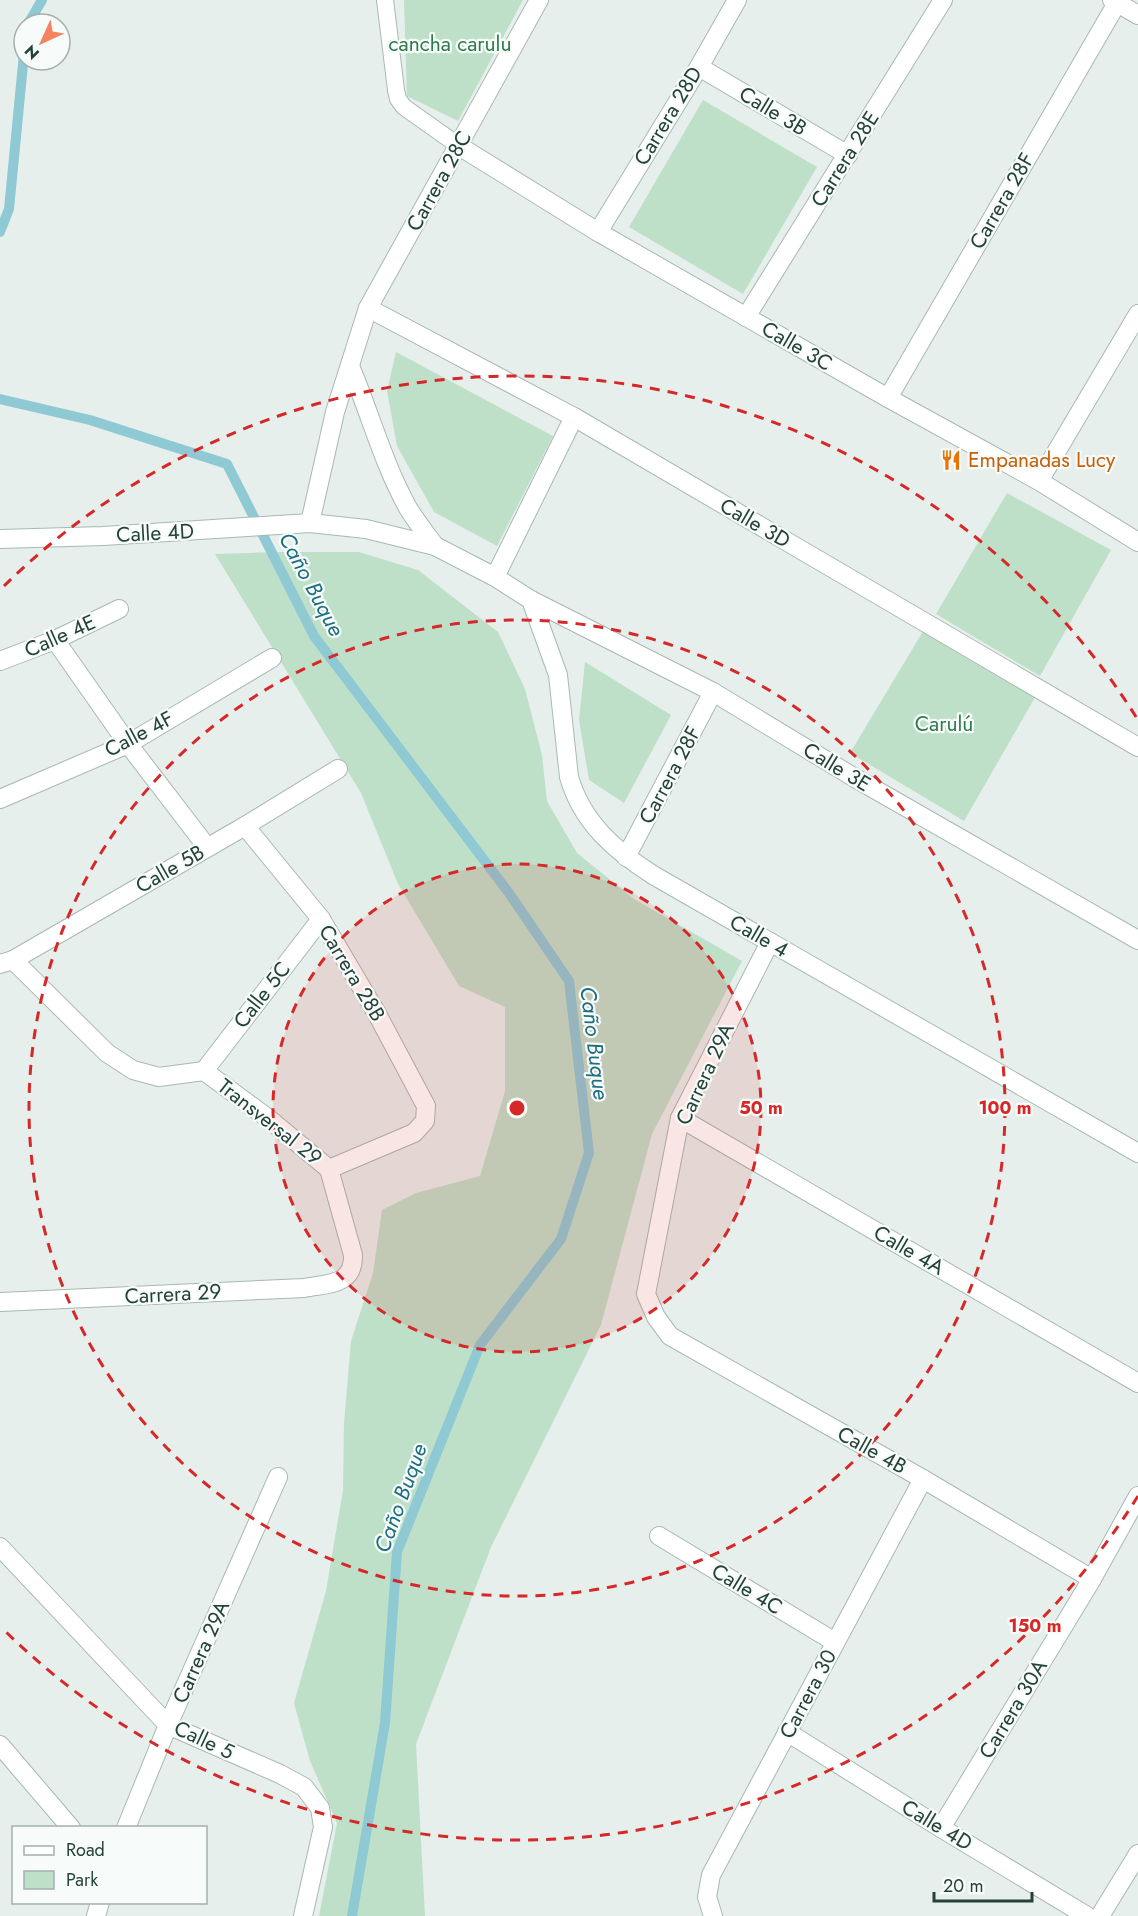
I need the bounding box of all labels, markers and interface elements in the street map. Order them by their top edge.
north arrow [12,12,72,72]
park label: cancha carulu [389,29,511,59]
text: N [19,40,44,65]
street label: Carrera 28D [627,61,709,171]
street label: Calle 3B [733,79,813,143]
street label: Carrera 28E [804,105,886,213]
street label: Carrera 28C [399,125,479,237]
street label: Carrera 28F [962,147,1042,255]
street label: Calle 3C [756,314,838,378]
place label: Empanadas Lucy [968,445,1116,475]
restaurant icon: Empanadas Lucy [939,448,963,472]
street label: Calle 3D [714,491,796,555]
street label: Calle 4D [115,516,195,550]
water label: Caño Buque [271,526,353,642]
street label: Calle 4E [20,607,100,665]
street label: Calle 4F [99,703,179,765]
park label: Carulú [915,709,973,739]
street label: Carrera 28F [632,721,708,829]
street label: Calle 3E [797,735,877,799]
street label: Calle 5B [130,837,210,901]
street label: Calle 4 [724,907,794,965]
street label: Carrera 28B [311,919,393,1027]
street label: Calle 5C [226,955,298,1035]
water label: Caño Buque [572,985,618,1101]
street label: Carrera 29A [668,1018,742,1130]
street label: Transversal 29 [211,1072,329,1172]
text: 50 m [739,1095,783,1121]
text: 100 m [978,1095,1032,1121]
centre of rings [507,1098,527,1118]
street label: Calle 4A [868,1218,950,1282]
street label: Carrera 29 [124,1276,222,1312]
street label: Calle 4B [832,1419,912,1481]
water label: Caño Buque [366,1439,434,1557]
street label: Calle 4C [706,1556,788,1622]
street label: Carrera 29A [165,1596,237,1708]
text: 150 m [1009,1613,1061,1639]
street label: Carrera 30 [772,1644,844,1744]
street label: Carrera 30A [972,1654,1054,1764]
street label: Calle 5 [169,1713,239,1767]
street label: Calle 4D [896,1792,978,1858]
legend [12,1826,207,1904]
text: Road [66,1837,105,1863]
scale bar [934,1865,1032,1903]
text: Park [66,1867,98,1893]
text: 20 m [943,1873,983,1899]

